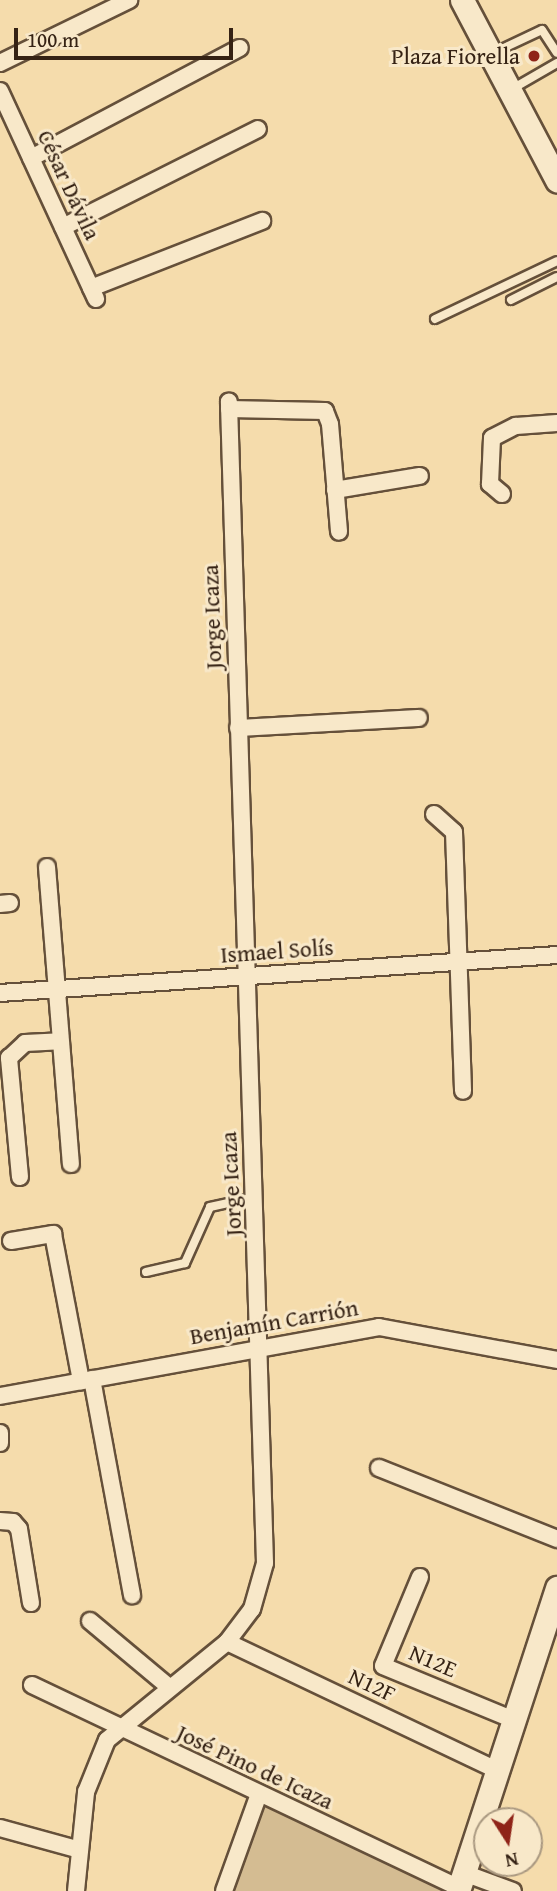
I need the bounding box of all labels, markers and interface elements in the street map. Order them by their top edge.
scale bar [18,14,236,58]
text: 100 m [27,24,79,55]
place label: Plaza Fiorella [391,42,520,70]
marker: Plaza Fiorella [526,48,542,64]
street label: César Dávila [32,126,106,244]
street label: Jorge Icaza [196,564,228,670]
street label: Ismael Solís [220,933,334,969]
street label: Jorge Icaza [214,1131,248,1237]
street label: Benjamín Carrión [188,1294,360,1350]
street label: N12E [405,1639,461,1683]
street label: N12F [344,1662,400,1708]
street label: José Pino de Icaza [172,1719,338,1815]
north arrow [473,1807,543,1877]
text: N [503,1846,521,1876]

